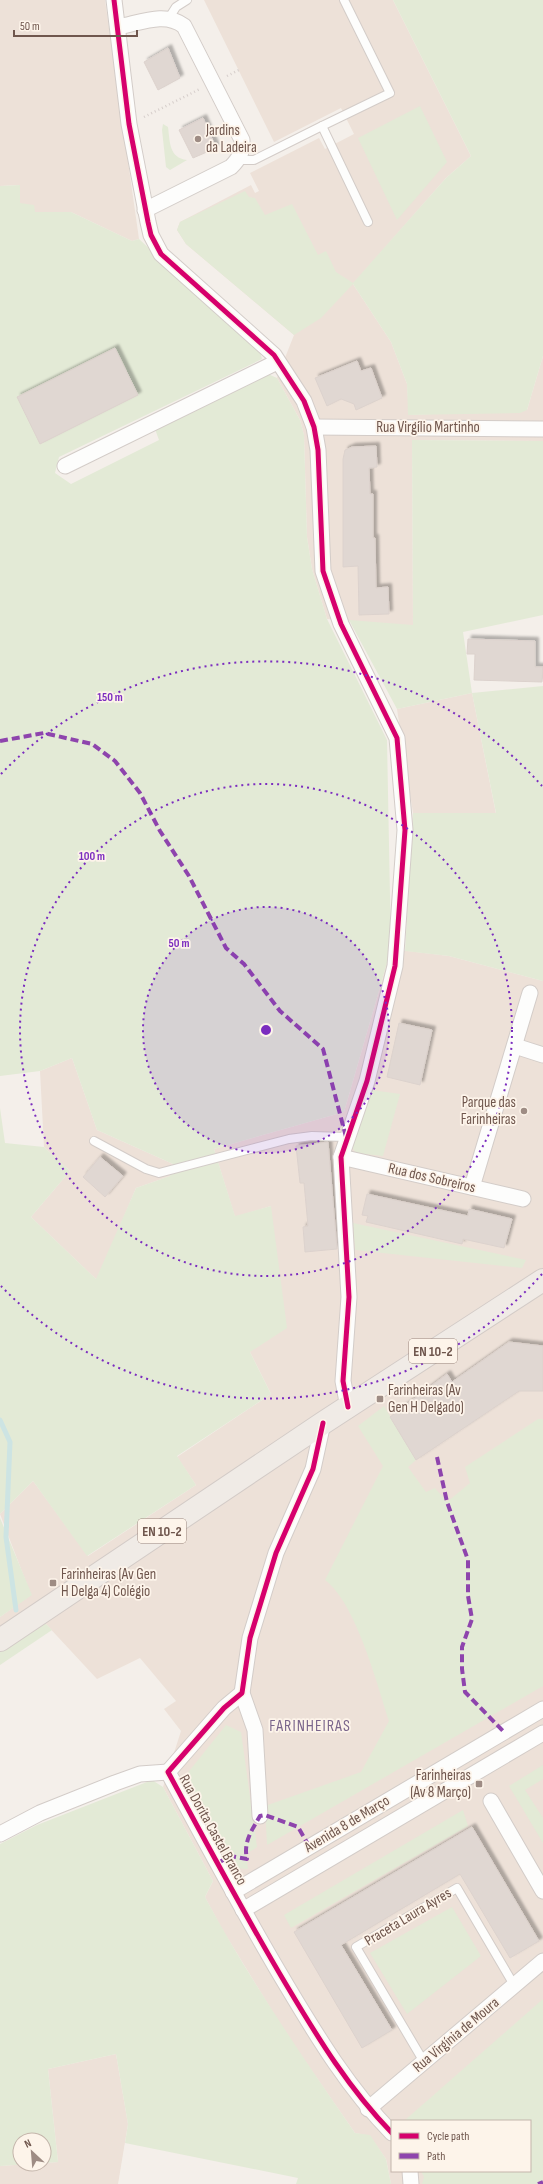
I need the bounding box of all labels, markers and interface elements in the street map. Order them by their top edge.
scale bar [14,12,137,38]
text: 50 m [20,19,40,34]
place label: Jardins da Ladeira [205,121,257,157]
marker: Jardins da Ladeira [193,134,203,144]
street label: Rua Virgílio Martinho [376,418,480,437]
text: 150 m [97,690,123,705]
text: 100 m [79,849,105,864]
text: 50 m [169,936,189,951]
centre of rings [259,1023,273,1037]
place label: Parque das Farinheiras [461,1093,516,1129]
marker: Parque das Farinheiras [519,1106,529,1116]
street label: Rua dos Sobreiros [386,1159,478,1197]
road number: EN 10-2 [409,1339,457,1363]
place label: Farinheiras (Av Gen H Delgado) [388,1381,464,1417]
marker: Farinheiras (Av Gen H Delgado) [375,1394,385,1404]
road number: EN 10-2 [138,1519,186,1543]
place label: Farinheiras (Av Gen H Delga 4) Colégio [61,1565,156,1601]
marker: Farinheiras (Av Gen H Delga 4) Colégio [48,1578,58,1588]
district label: FARINHEIRAS [269,1717,351,1736]
place label: Farinheiras (Av 8 Março) [410,1766,471,1802]
street label: Rua Dorita Castel Branco [175,1771,251,1889]
marker: Farinheiras (Av 8 Março) [474,1779,484,1789]
street label: Avenida 8 de Março [300,1791,393,1857]
street label: Praceta Laura Ayres [361,1884,455,1950]
street label: Rua Virgínia de Moura [409,1993,503,2077]
legend [391,2120,531,2172]
text: Cycle path [427,2129,469,2144]
north arrow [12,2132,52,2172]
text: N [22,2136,33,2151]
text: Path [427,2149,445,2164]

